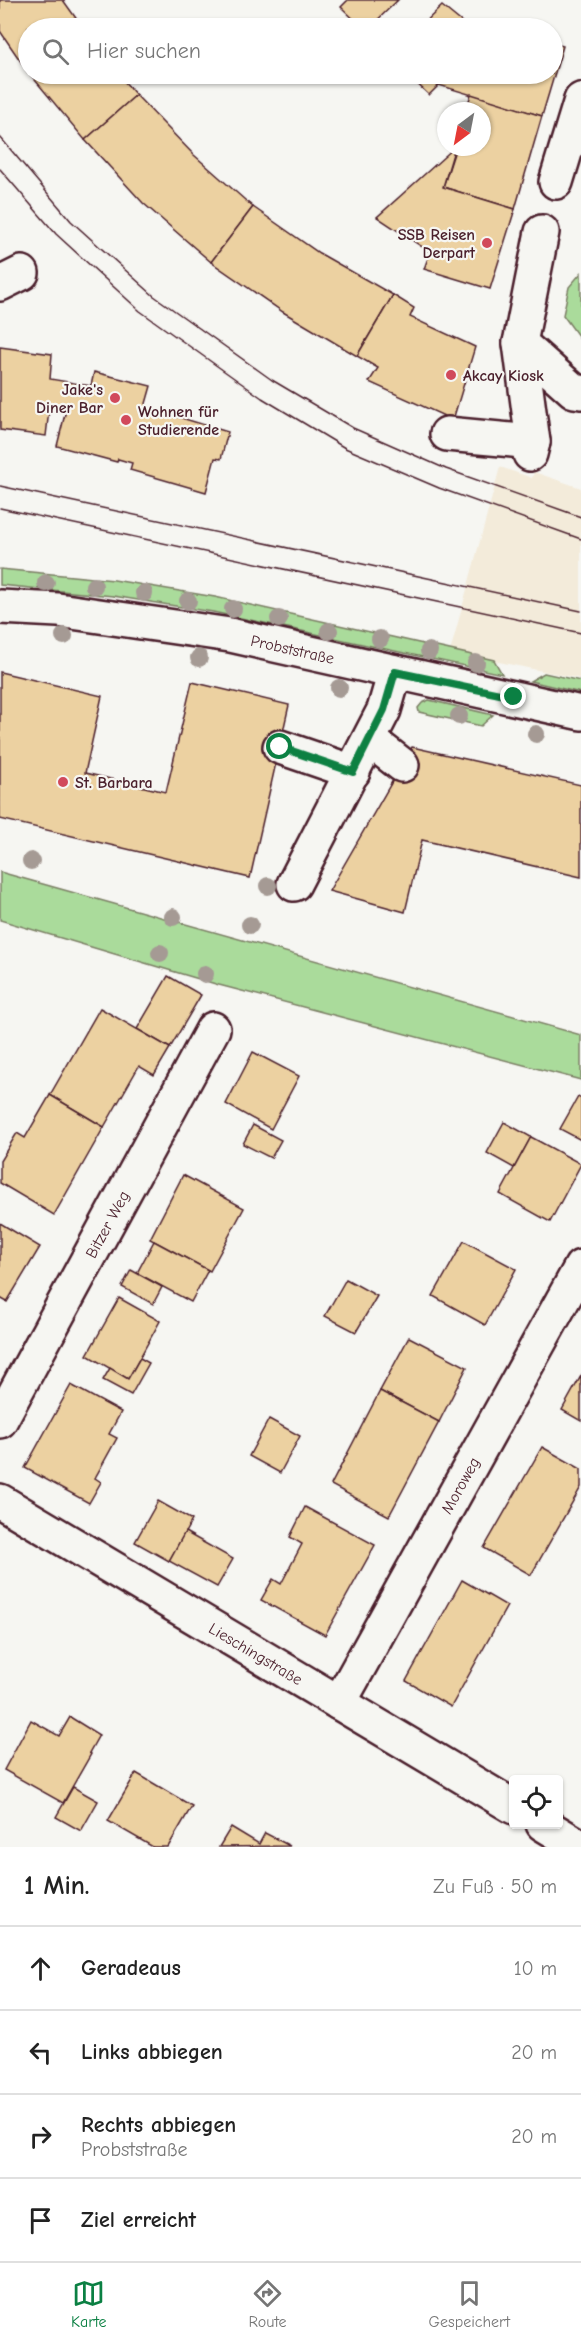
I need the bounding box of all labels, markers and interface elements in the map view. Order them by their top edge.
search box [18,18,563,84]
icon: search [39,35,72,68]
text: Hier suchen [87,38,201,64]
north arrow [437,102,491,156]
place label: SSB Reisen Derpart [398,226,476,262]
marker: SSB Reisen Derpart [480,236,494,250]
place label: Akcay Kiosk [463,367,544,385]
marker: Akcay Kiosk [444,368,458,382]
place label: Jake's Diner Bar [36,381,104,417]
marker: Jake's Diner Bar [108,391,122,405]
place label: Wohnen für Studierende [138,403,219,439]
marker: Wohnen für Studierende [119,413,133,427]
street label: Probststraße [249,632,336,668]
route end [500,683,526,709]
route start [266,733,292,759]
place label: St. Barbara [75,774,153,792]
marker: St. Barbara [56,775,70,789]
street label: Bitzer Weg [82,1188,133,1261]
street label: Moroweg [438,1454,484,1517]
street label: Lieschingstraße [206,1620,306,1689]
map controls [509,1775,563,1829]
button: locate [509,1775,563,1829]
text: 1 Min. [24,1871,90,1901]
text: Zu Fuß · 50 m [433,1875,557,1898]
icon: ahead [24,1952,57,1985]
text: Geradeaus [81,1955,181,1981]
text: 10 m [514,1957,557,1980]
icon: left [24,2036,57,2069]
text: Links abbiegen [81,2039,223,2065]
text: 20 m [511,2041,557,2064]
text: Rechts abbiegen [81,2112,236,2138]
icon: right [24,2120,57,2153]
text: 20 m [511,2125,557,2148]
text: Probststraße [81,2138,187,2161]
icon: arrive [24,2204,57,2237]
text: Ziel erreicht [81,2207,196,2233]
tab: Karte [71,2277,107,2331]
tab: Route [249,2277,287,2331]
tab: Gespeichert [429,2277,510,2331]

